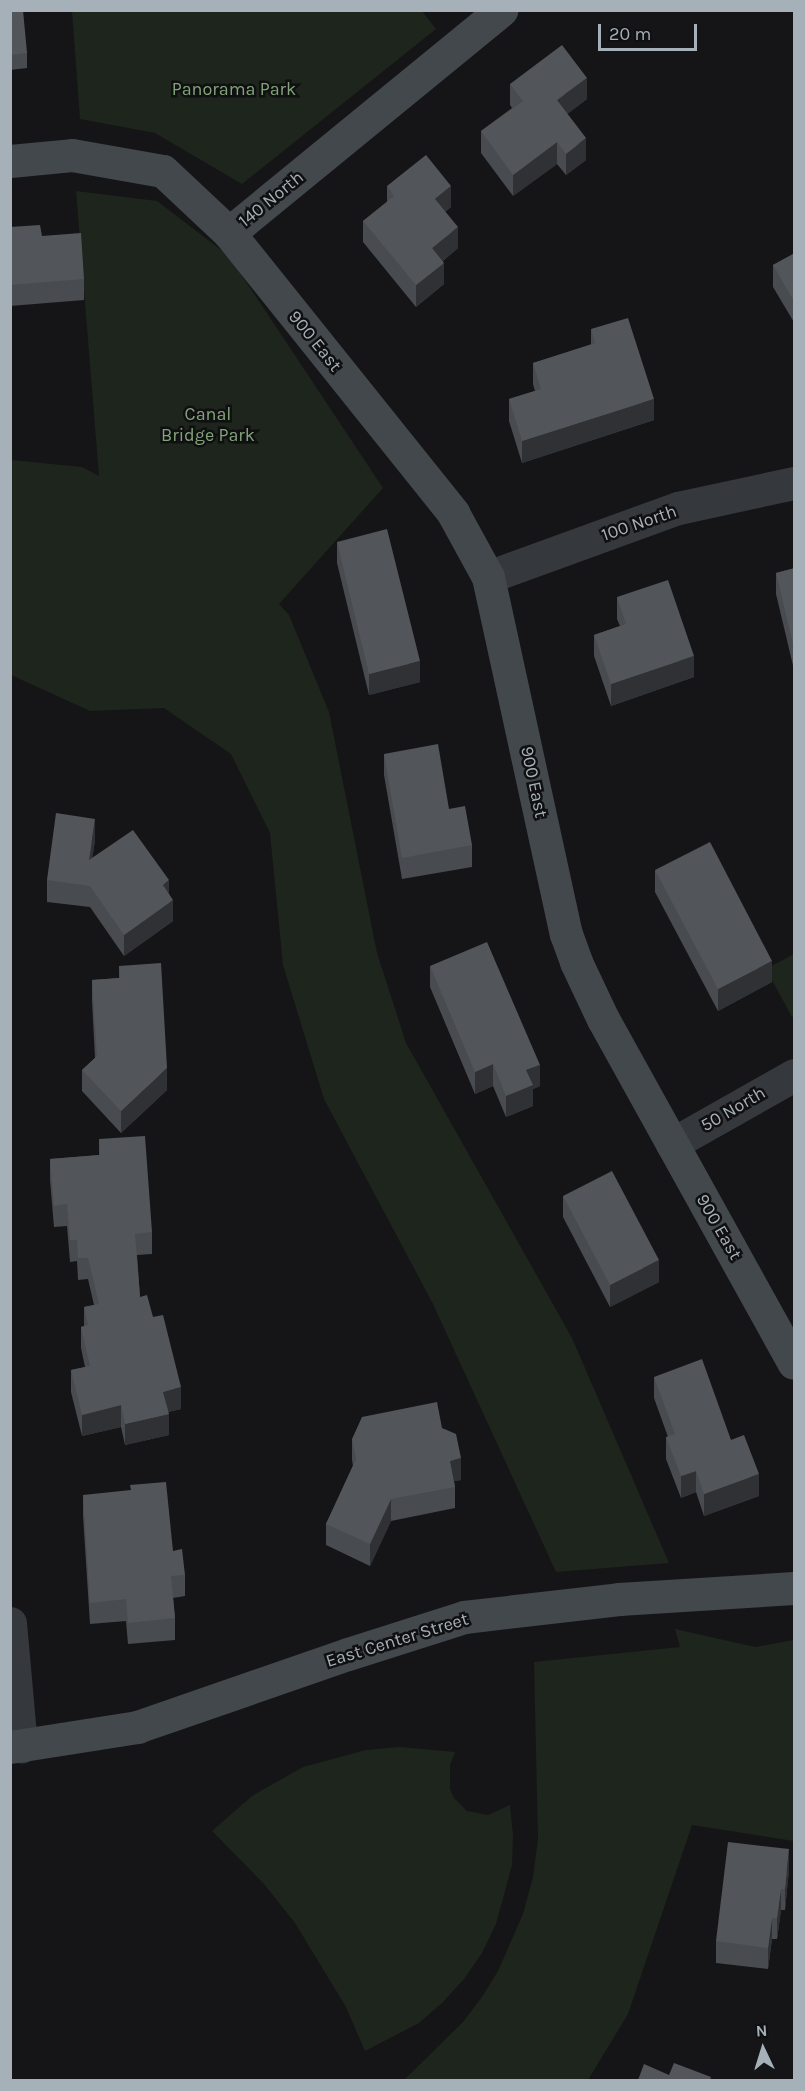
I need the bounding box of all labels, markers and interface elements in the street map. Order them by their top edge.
scale bar [601,12,700,50]
text: 20 m [609,23,651,45]
park label: Panorama Park [172,78,296,100]
street label: 140 North [234,166,308,232]
street label: 900 East [284,306,346,376]
park label: Canal Bridge Park [161,404,255,446]
street label: 100 North [599,500,679,546]
street label: 900 East [516,744,552,820]
street label: 50 North [697,1082,769,1136]
street label: 900 East [692,1190,746,1264]
street label: East Center Street [323,1608,471,1672]
north arrow [733,2019,793,2079]
text: N [755,2021,768,2040]

